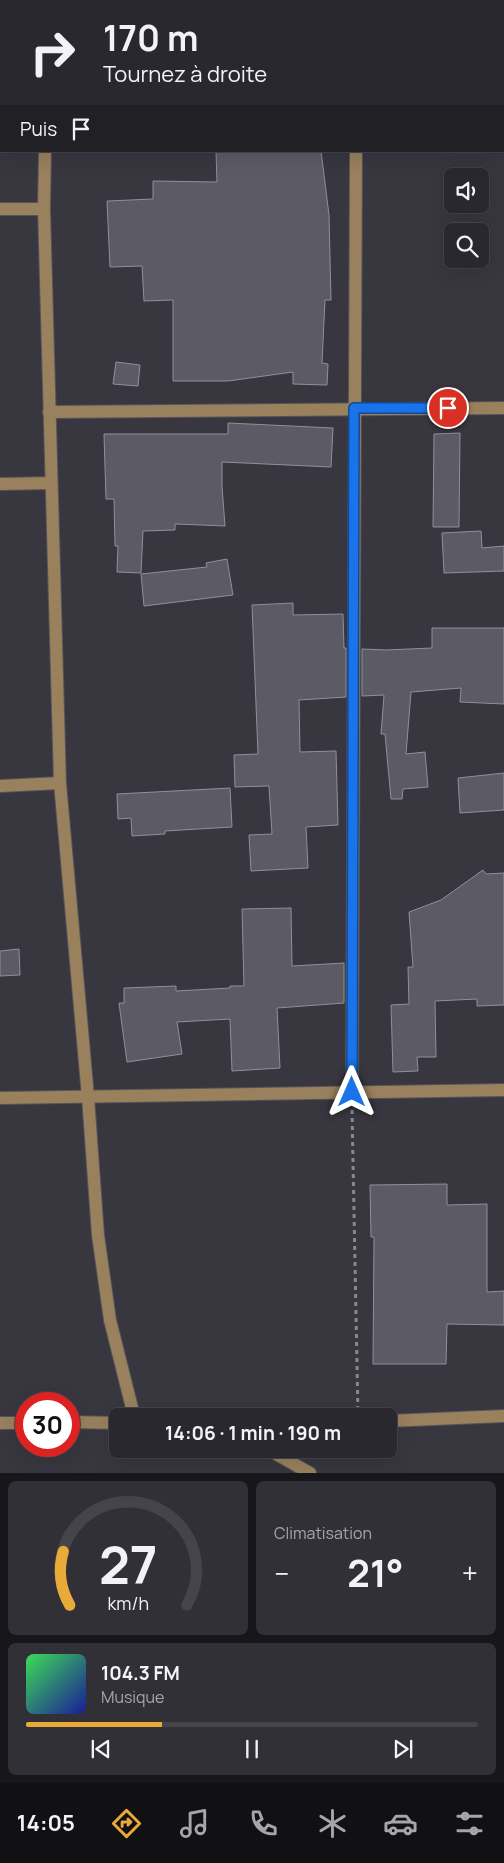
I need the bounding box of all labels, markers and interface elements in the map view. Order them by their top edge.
text: 170 m [103,14,199,62]
icon: right [20,20,85,85]
text: Tournez à droite [103,59,267,89]
icon: arrive [67,115,95,143]
text: Puis [20,116,57,142]
map controls [444,168,489,268]
button: sound [444,168,489,213]
button: search [444,223,489,268]
pin [427,387,469,429]
icon: arrive [434,394,462,422]
position arrow [325,1065,377,1117]
speed limit sign: 30 [15,1392,80,1457]
text: 14:06 · 1 min · 190 m [165,1420,341,1446]
text: Climatisation [274,1522,372,1544]
text: 27 [99,1529,157,1600]
text: 21° [347,1546,404,1598]
text: − [274,1554,289,1592]
text: + [462,1554,478,1592]
text: km/h [107,1591,149,1615]
text: 104.3 FM [101,1660,180,1686]
text: Musique [101,1686,164,1708]
icon: previous [87,1735,115,1763]
icon: pause [238,1735,266,1763]
icon: next [389,1735,417,1763]
icon: directions [109,1806,144,1841]
icon: music [177,1806,212,1841]
icon: phone [246,1806,281,1841]
icon: climate [315,1806,350,1841]
icon: car [383,1806,418,1841]
icon: filters [452,1806,487,1841]
text: 14:05 [17,1808,75,1838]

